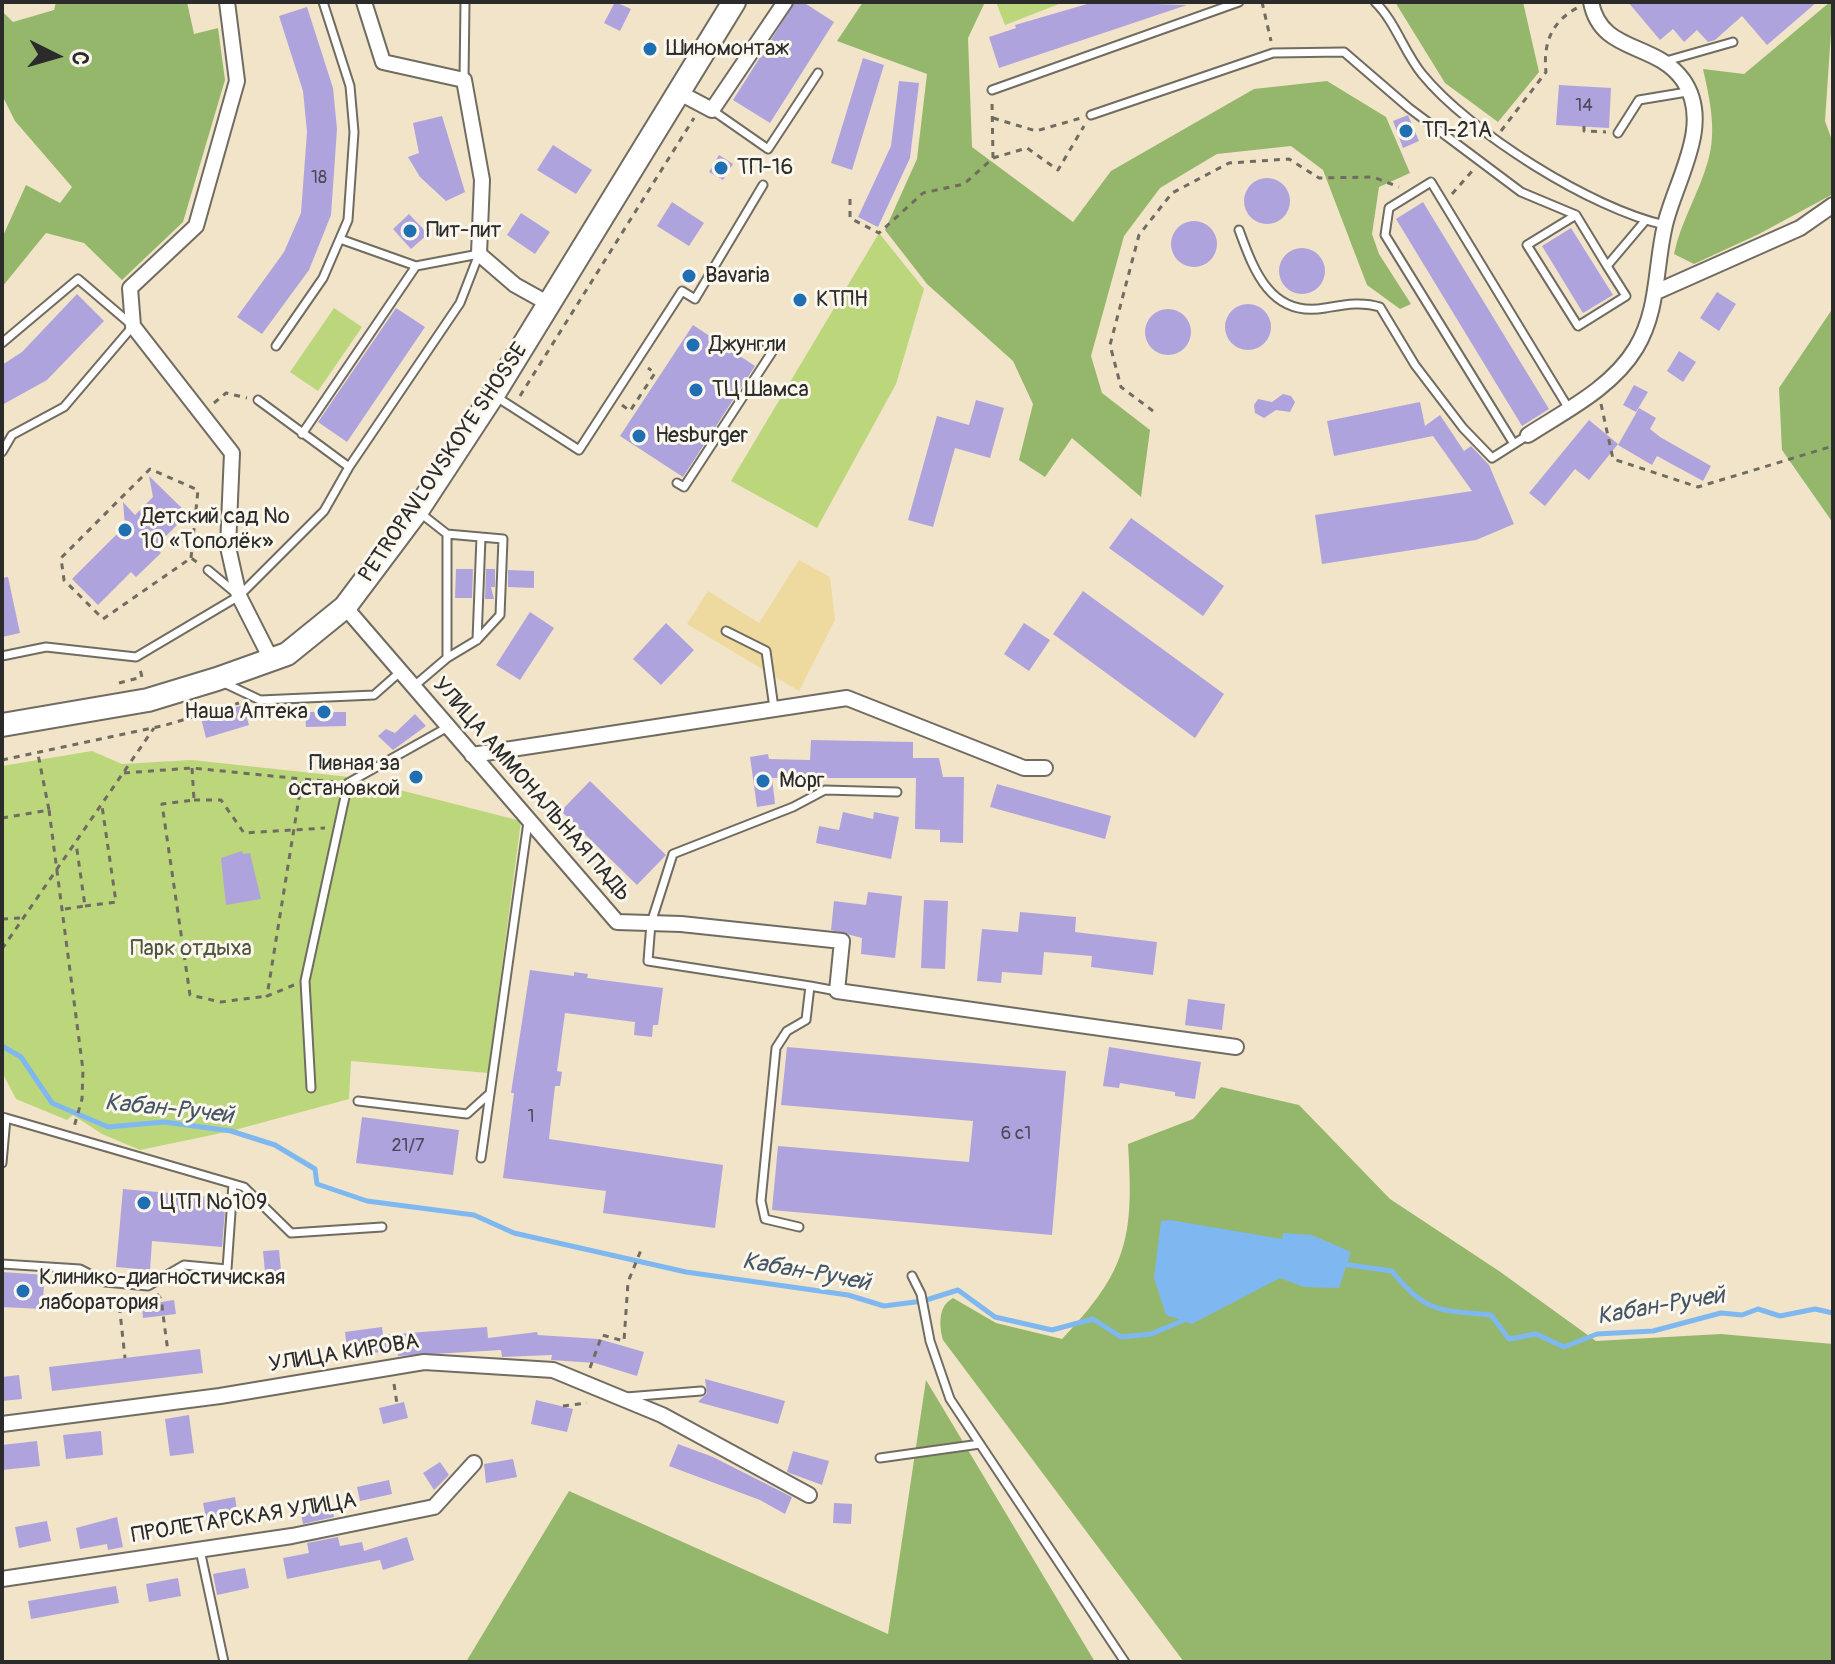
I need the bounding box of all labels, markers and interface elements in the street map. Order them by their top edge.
north arrow [16,16,96,96]
place label: Шиномонтаж [666,36,789,62]
marker: Шиномонтаж [641,40,659,58]
text: С [65,50,94,66]
house number: 14 [1575,95,1593,117]
place label: ТП-21А [1422,118,1492,144]
marker: ТП-21А [1397,122,1415,140]
place label: ТП-16 [737,155,793,181]
marker: ТП-16 [712,159,730,177]
house number: 18 [311,167,327,189]
place label: Пит-пит [426,218,501,244]
marker: Пит-пит [401,222,419,240]
place label: Bavaria [705,263,770,289]
marker: Bavaria [680,267,698,285]
place label: КТПН [816,287,868,313]
marker: КТПН [791,291,809,309]
place label: Джунгли [709,332,786,358]
marker: Джунгли [684,336,702,354]
street label: PETROPAVLOVSKOYE SHOSSE [354,338,534,588]
place label: ТЦ Шамса [712,377,809,403]
marker: ТЦ Шамса [687,381,705,399]
place label: Hesburger [655,423,748,449]
marker: Hesburger [630,427,648,445]
place label: Детский сад № 10 «Тополёк» [141,504,290,556]
marker: Детский сад № 10 «Тополёк» [116,521,134,539]
street label: УЛИЦА АММОНАЛЬНАЯ ПАДЬ [426,673,636,907]
place label: Наша Аптека [184,699,308,725]
marker: Наша Аптека [315,703,333,721]
place label: Пивная за остановкой [289,751,400,802]
marker: Пивная за остановкой [407,768,425,786]
place label: Морг [779,768,825,794]
marker: Морг [754,772,772,790]
park label: Парк отдыха [130,936,252,962]
water label: Кабан-Ручей [103,1089,235,1131]
house number: 1 [527,1106,535,1128]
house number: 6 с1 [1001,1123,1031,1145]
house number: 21/7 [391,1135,425,1157]
place label: ЦТП №109 [160,1190,267,1216]
marker: ЦТП №109 [135,1194,153,1212]
water label: Кабан-Ручей [740,1248,872,1298]
place label: Клинико-диагностичиская лаборатория [39,1265,285,1316]
marker: Клинико-диагностичиская лаборатория [14,1282,32,1300]
water label: Кабан-Ручей [1595,1282,1727,1332]
street label: УЛИЦА КИРОВА [267,1329,421,1379]
street label: ПРОЛЕТАРСКАЯ УЛИЦА [129,1488,359,1550]

